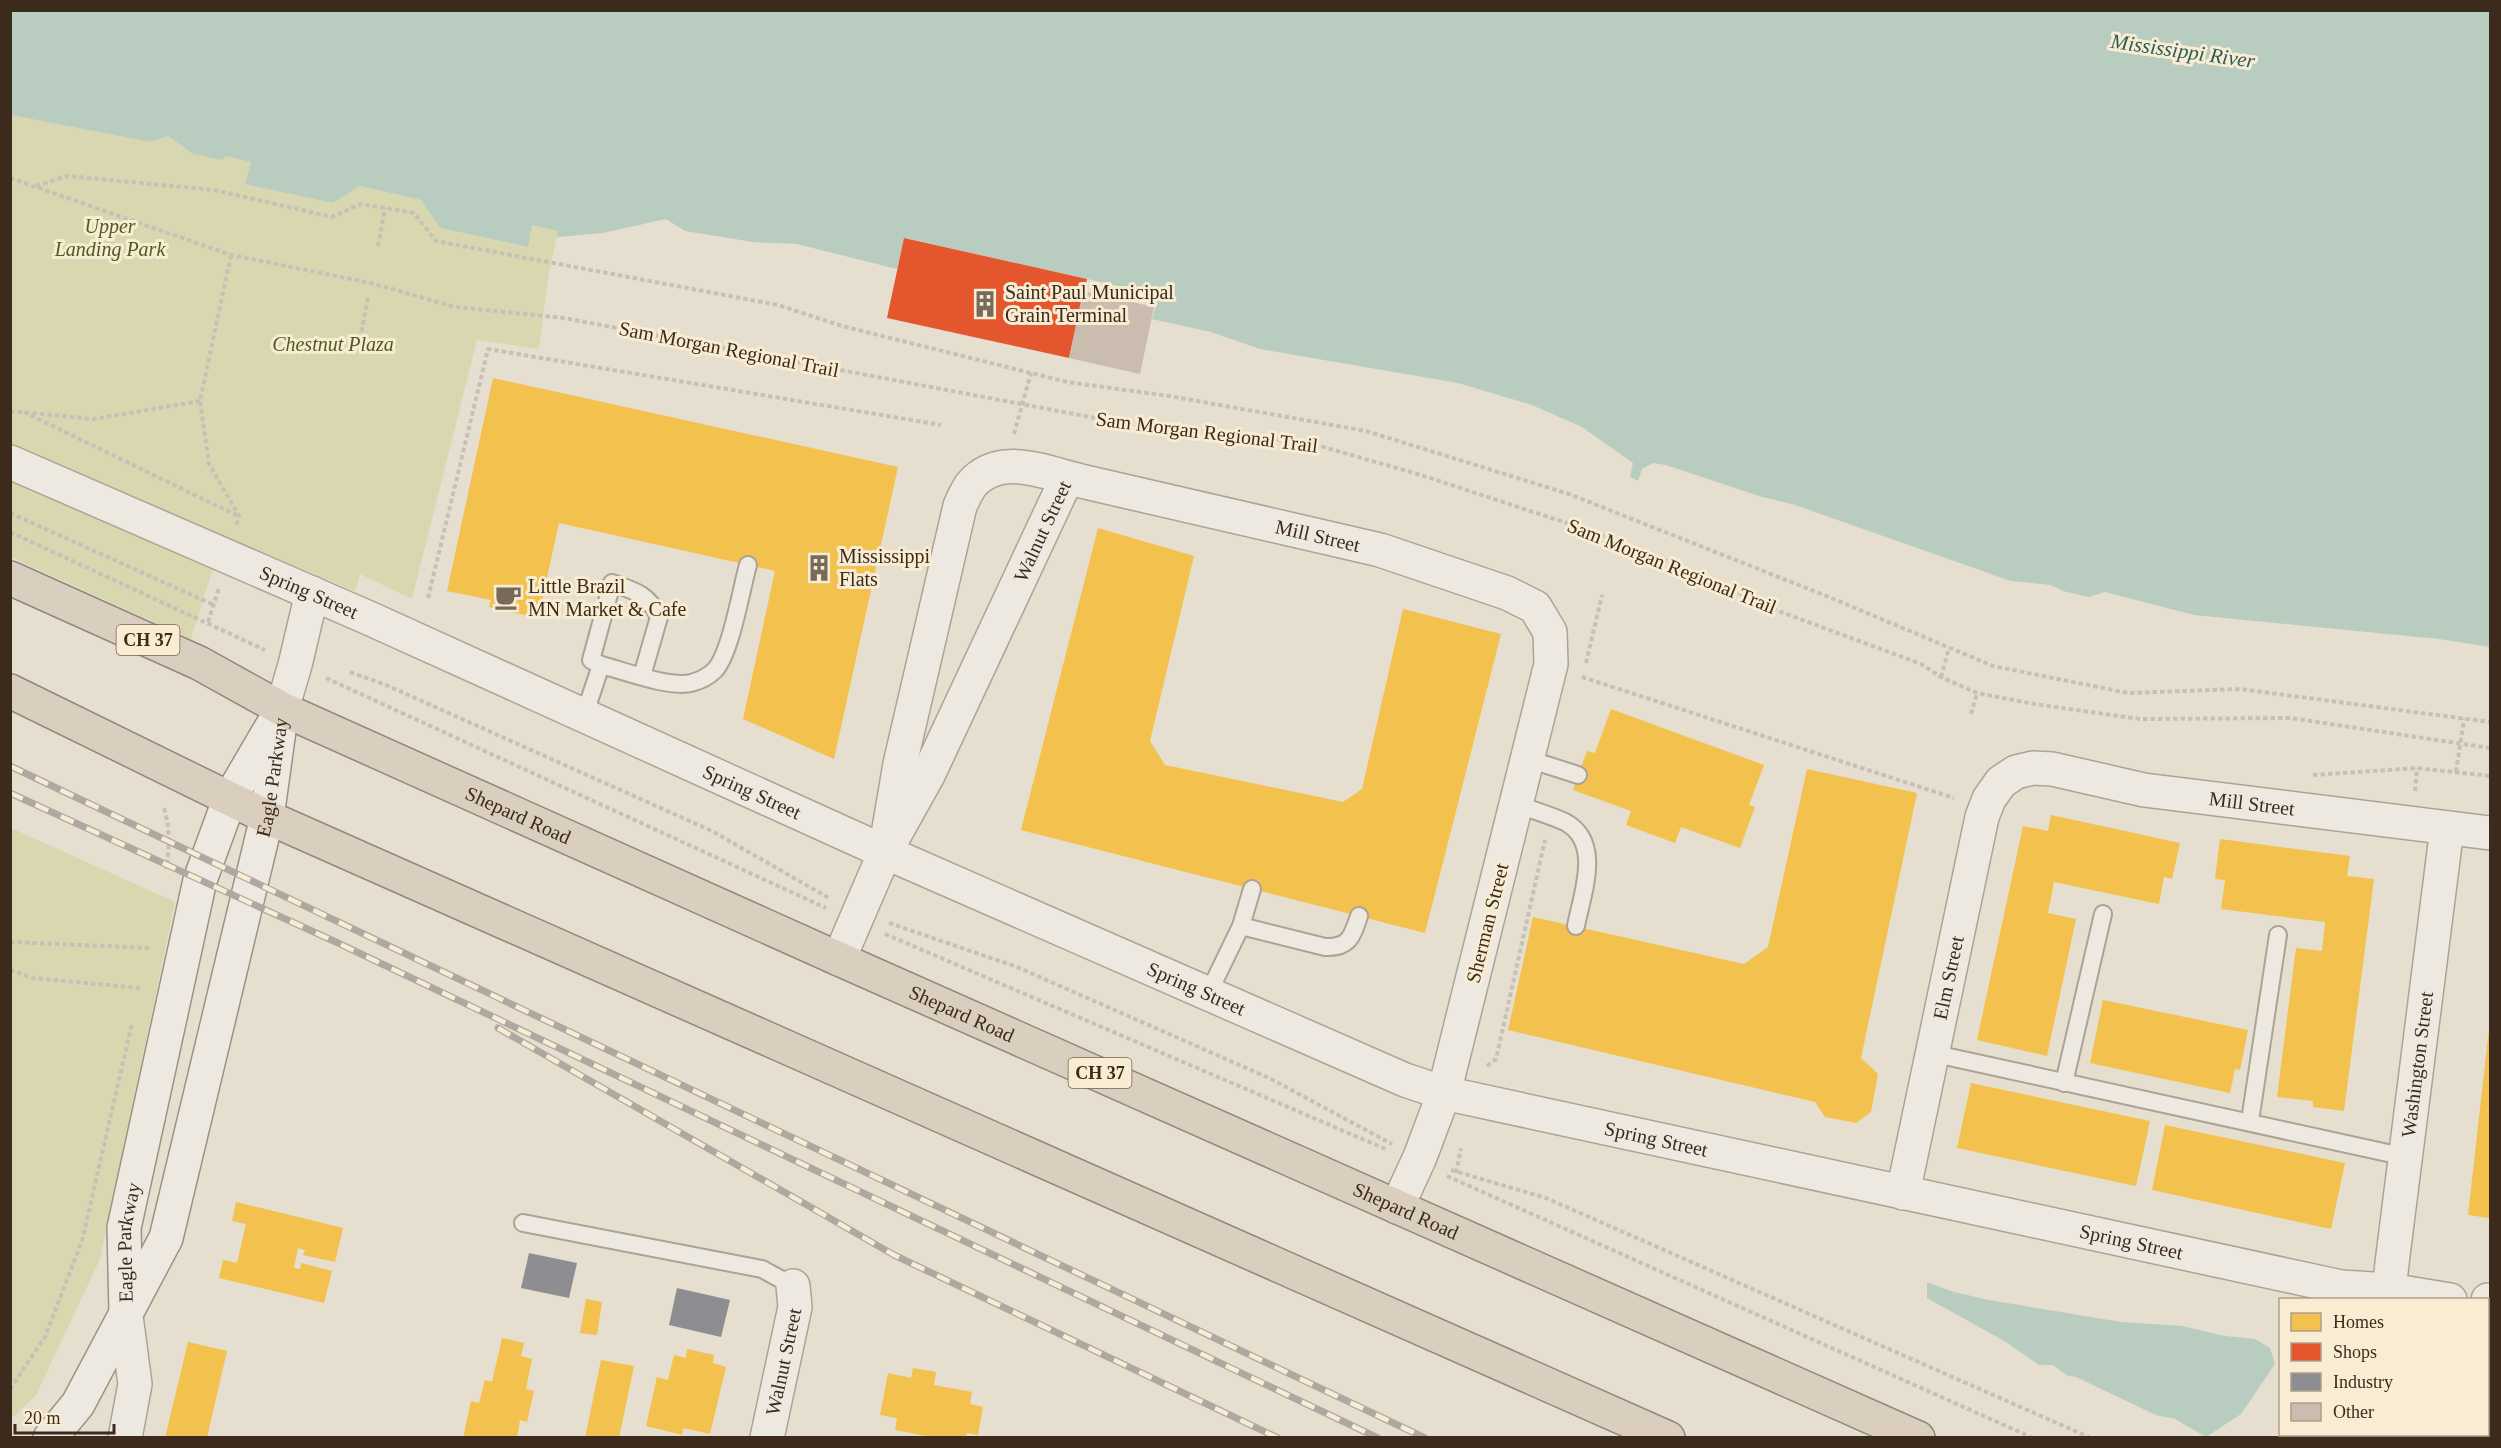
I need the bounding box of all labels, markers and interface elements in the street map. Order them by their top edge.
water label: Mississippi River [2108,29,2257,73]
park label: Upper Landing Park [54,215,166,261]
place label: Saint Paul Municipal Grain Terminal [1005,281,1174,326]
building icon: Saint Paul Municipal Grain Terminal [970,289,1000,319]
street label: Sam Morgan Regional Trail [617,317,841,382]
park label: Chestnut Plaza [272,333,394,355]
street label: Sam Morgan Regional Trail [1095,407,1320,458]
street label: Walnut Street [1009,477,1075,585]
street label: Sam Morgan Regional Trail [1564,514,1780,619]
street label: Mill Street [1273,515,1363,556]
place label: Mississippi Flats [839,545,931,590]
building icon: Mississippi Flats [804,553,834,583]
street label: Spring Street [256,561,362,623]
place label: Little Brazil MN Market & Cafe [528,575,686,620]
cafe icon: Little Brazil MN Market & Cafe [493,582,523,612]
road number: CH 37 [116,625,180,655]
street label: Eagle Parkway [252,716,293,839]
street label: Spring Street [700,760,805,824]
street label: Shepard Road [462,782,574,848]
street label: Mill Street [2208,787,2297,820]
street label: Sherman Street [1461,860,1513,985]
street label: Elm Street [1929,933,1968,1022]
street label: Spring Street [1144,957,1249,1020]
street label: Shepard Road [906,981,1018,1046]
street label: Washington Street [2397,990,2437,1139]
road number: CH 37 [1068,1058,1132,1088]
street label: Spring Street [1603,1117,1710,1161]
street label: Shepard Road [1350,1178,1462,1244]
street label: Eagle Parkway [113,1180,146,1303]
street label: Spring Street [2078,1220,2185,1264]
legend [2279,1298,2489,1436]
street label: Walnut Street [761,1306,806,1417]
text: Homes [2333,1312,2384,1332]
text: Shops [2333,1342,2377,1362]
text: Industry [2333,1372,2393,1392]
scale bar [15,1397,114,1435]
text: Other [2333,1402,2374,1422]
text: 20 m [24,1408,61,1428]

